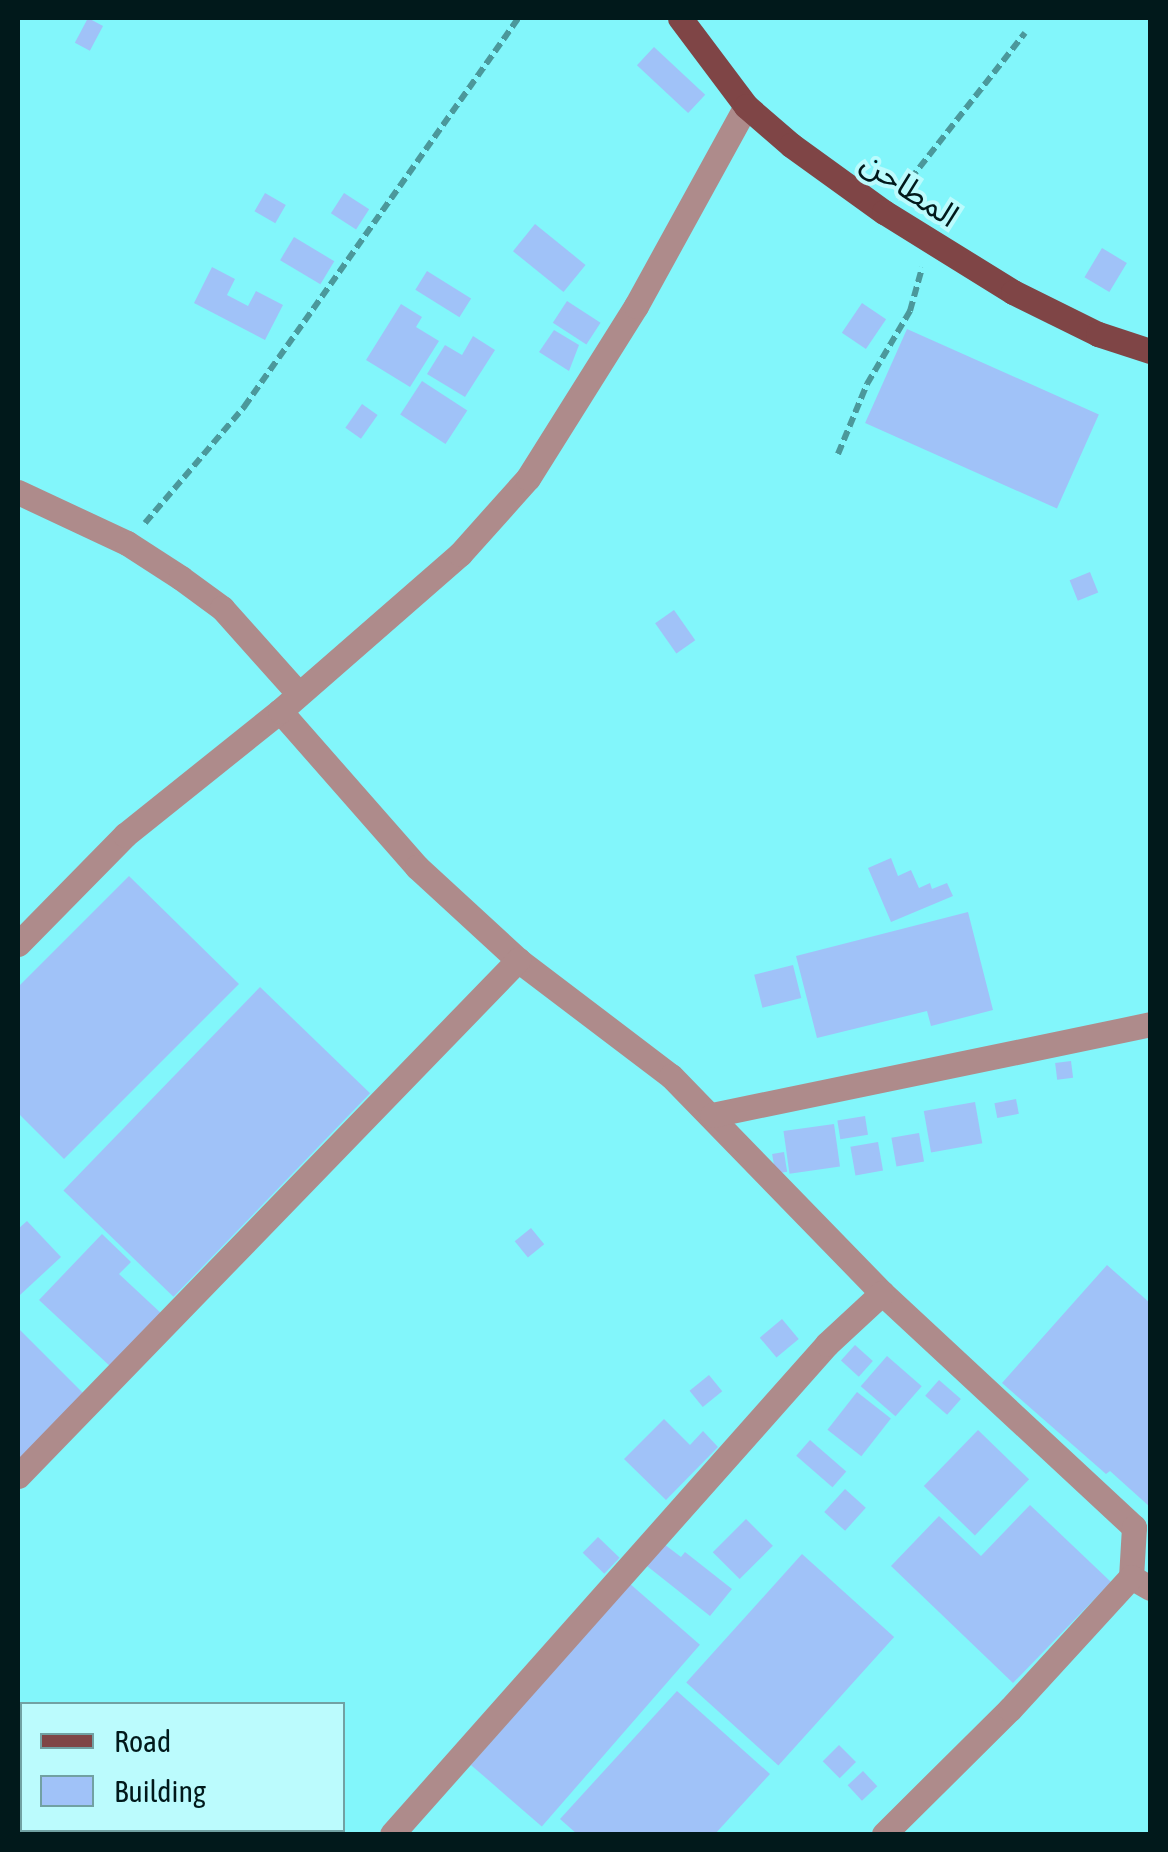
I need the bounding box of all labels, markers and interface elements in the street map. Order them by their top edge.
street label: المطاحن [854,143,966,235]
legend [20,1702,345,1832]
text: Road [114,1724,171,1758]
text: Building [114,1774,206,1808]

